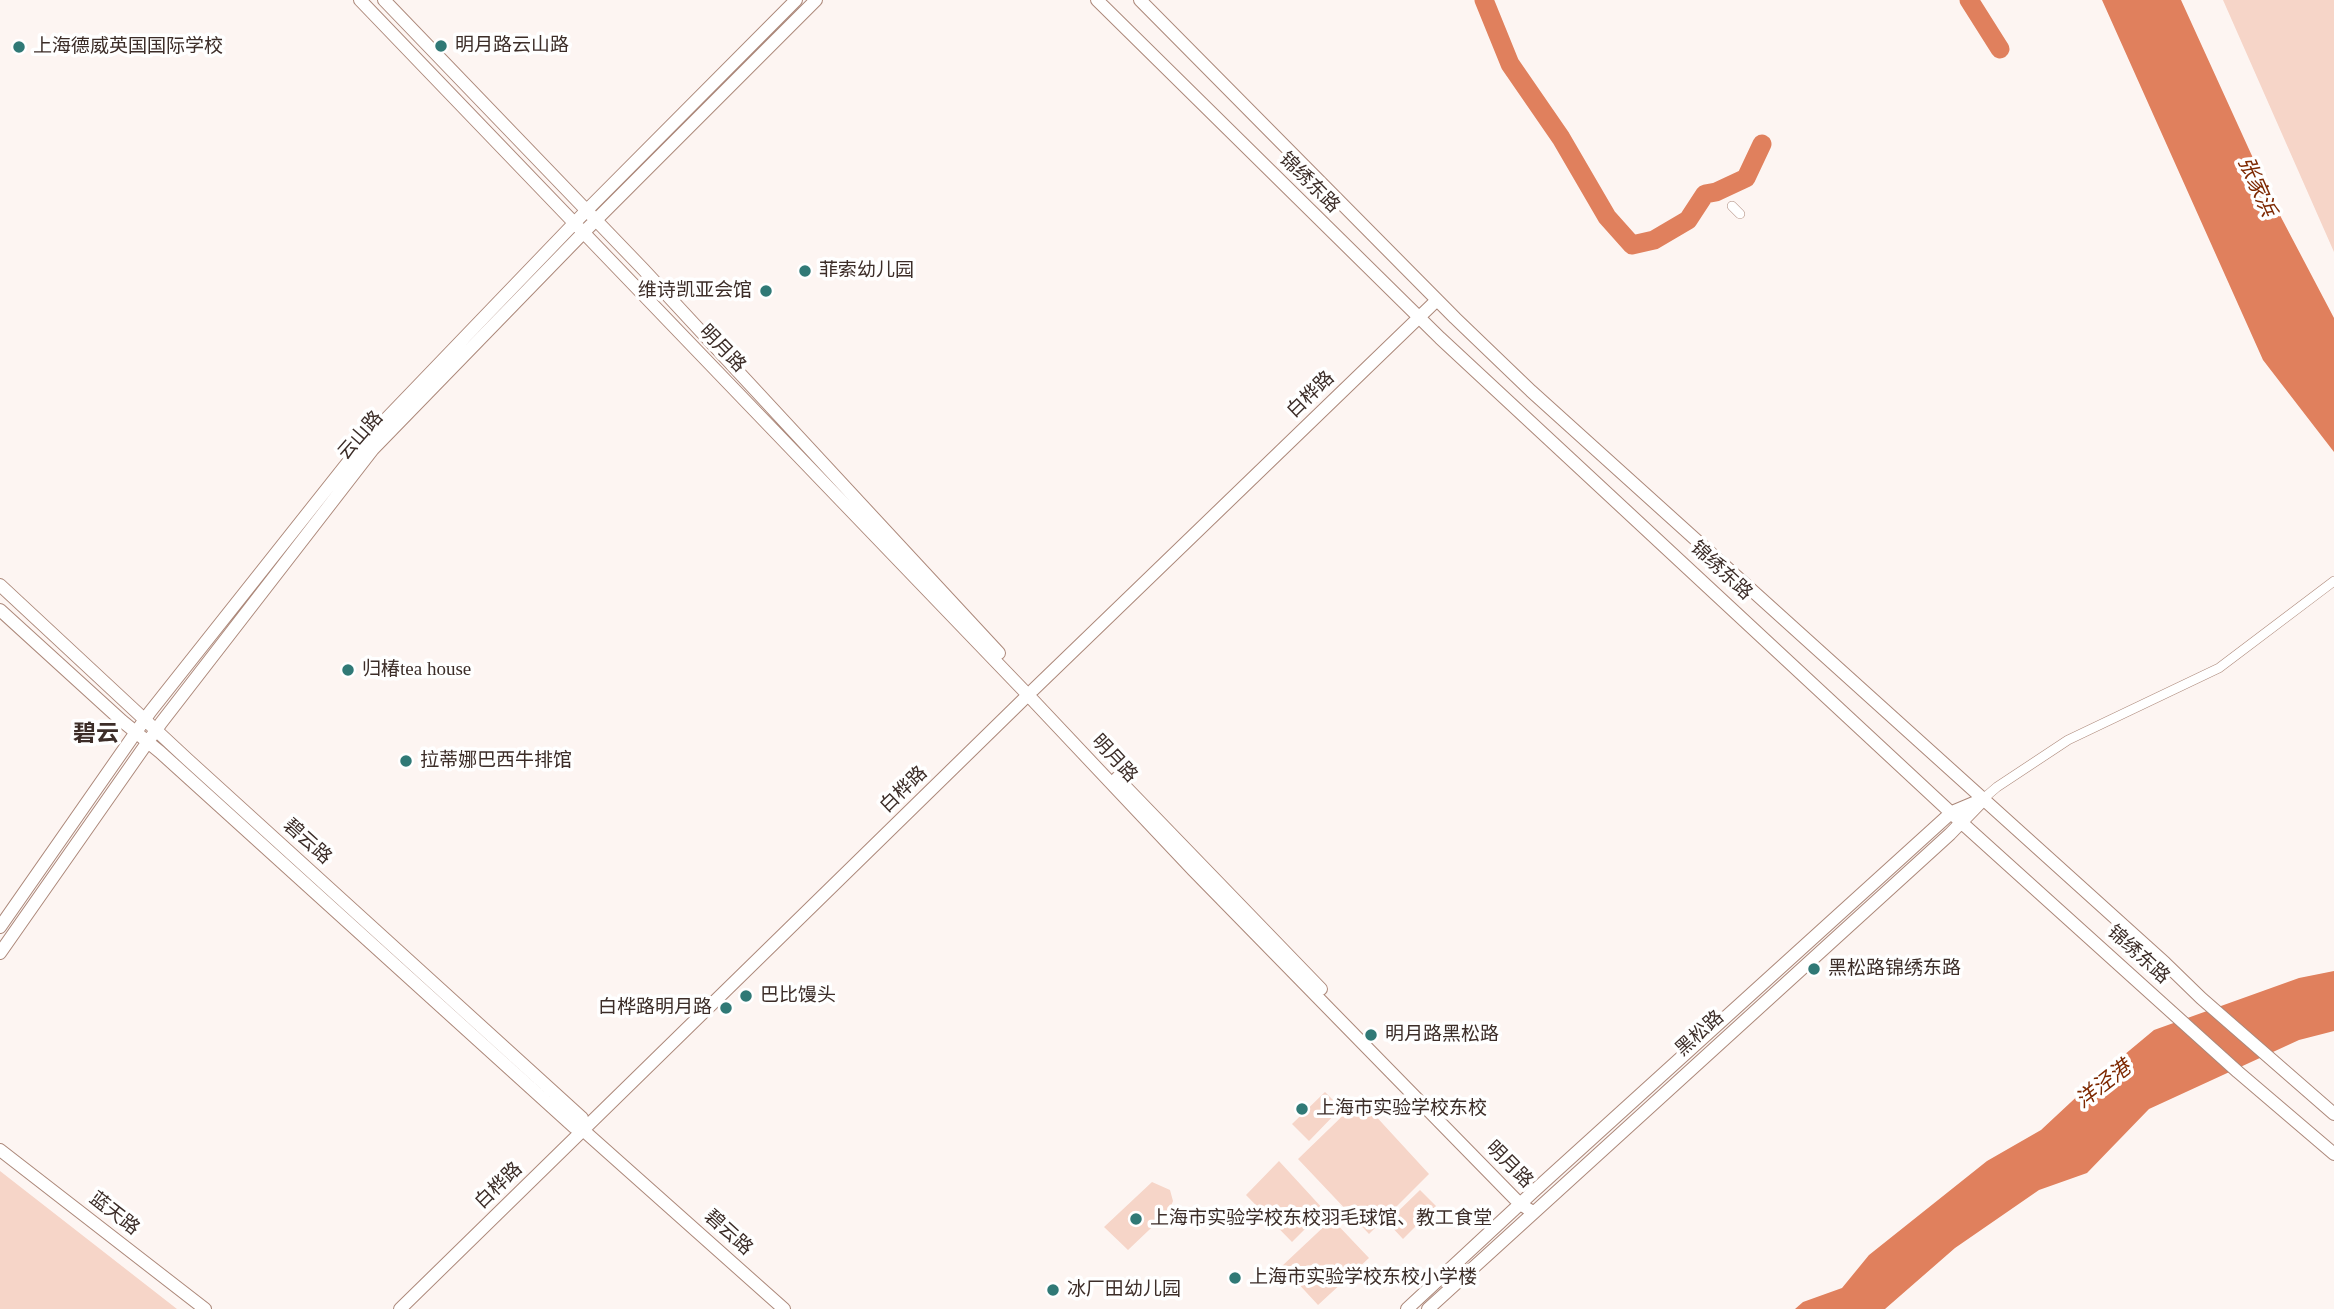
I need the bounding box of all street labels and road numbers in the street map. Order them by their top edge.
street label: 锦绣东路 [1274,148,1344,218]
street label: 明月路 [694,321,750,377]
street label: 白桦路 [1283,367,1339,423]
street label: 云山路 [334,407,388,465]
street label: 锦绣东路 [1685,537,1757,605]
street label: 明月路 [1086,730,1142,788]
street label: 白桦路 [876,762,932,818]
street label: 碧云路 [278,814,336,870]
street label: 锦绣东路 [2102,921,2174,989]
street label: 黑松路 [1671,1006,1729,1062]
street label: 明月路 [1481,1137,1537,1193]
street label: 白桦路 [471,1158,527,1214]
street label: 蓝天路 [85,1187,143,1241]
street label: 碧云路 [699,1205,757,1261]

